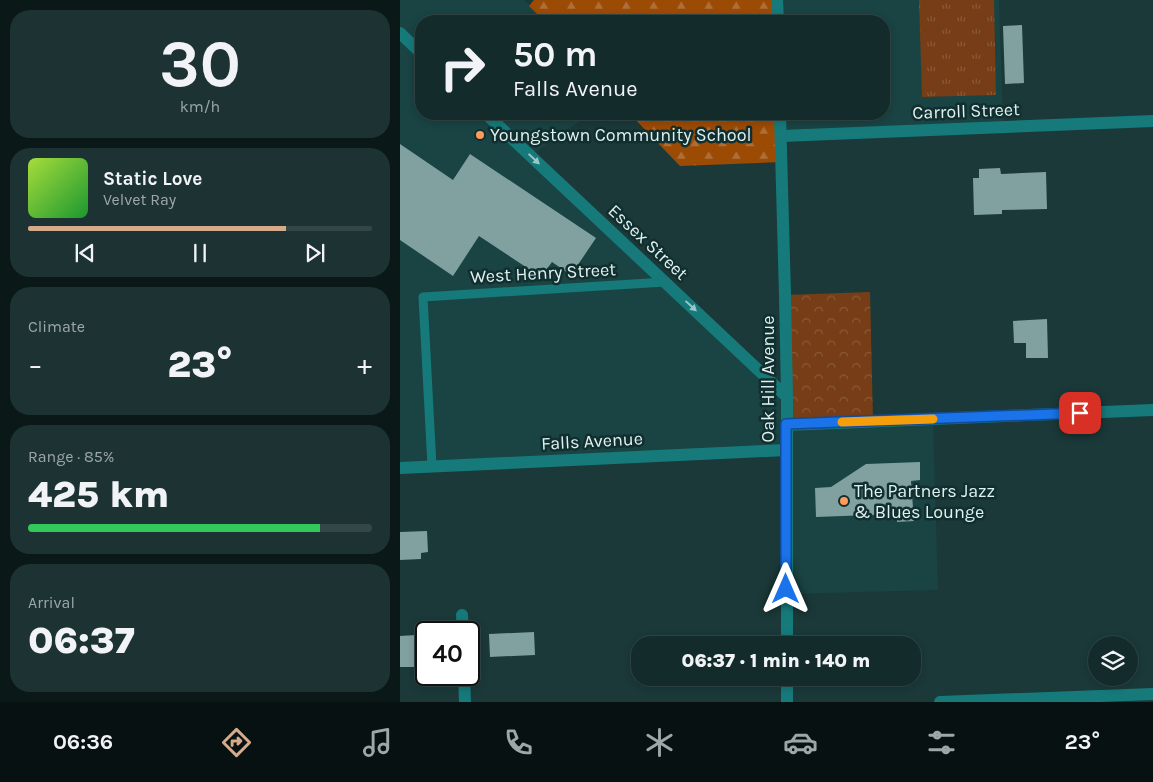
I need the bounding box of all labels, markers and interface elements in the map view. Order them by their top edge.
text: 30 [159,26,241,102]
text: 50 m [513,34,598,75]
icon: right [430,35,495,100]
text: Falls Avenue [513,76,638,102]
text: km/h [180,97,220,116]
street label: Carroll Street [912,98,1020,124]
place label: Youngstown Community School [490,124,752,146]
marker: Youngstown Community School [474,129,486,141]
one-way arrow [528,153,540,165]
text: Static Love [103,168,202,190]
text: Velvet Ray [103,190,176,209]
street label: Essex Street [604,199,693,285]
icon: previous [71,239,99,267]
icon: pause [186,239,214,267]
icon: next [301,239,329,267]
street label: West Henry Street [470,258,617,288]
one-way arrow [684,300,696,312]
street label: Oak Hill Avenue [757,316,779,442]
text: Climate [28,317,85,336]
text: 23° [167,342,233,387]
text: − [28,348,43,381]
text: + [357,348,372,381]
pin [1059,392,1101,434]
icon: arrive [1066,399,1094,427]
street label: Falls Avenue [541,427,643,455]
text: Range · 85% [28,447,114,466]
text: 425 km [28,472,169,517]
place label: The Partners Jazz & Blues Lounge [854,480,995,523]
marker: The Partners Jazz & Blues Lounge [838,495,850,507]
position arrow [759,562,811,614]
text: Arrival [28,593,75,612]
text: 06:37 [28,618,135,663]
speed limit sign: 40 [415,621,480,686]
map controls [1088,636,1138,686]
button: layers [1088,636,1138,686]
text: 06:37 · 1 min · 140 m [682,650,870,672]
icon: directions [219,725,254,760]
icon: music [360,725,395,760]
icon: phone [501,725,536,760]
icon: climate [642,725,677,760]
icon: car [783,725,818,760]
icon: filters [924,725,959,760]
text: 06:36 [53,729,113,755]
text: 23° [1064,729,1100,755]

